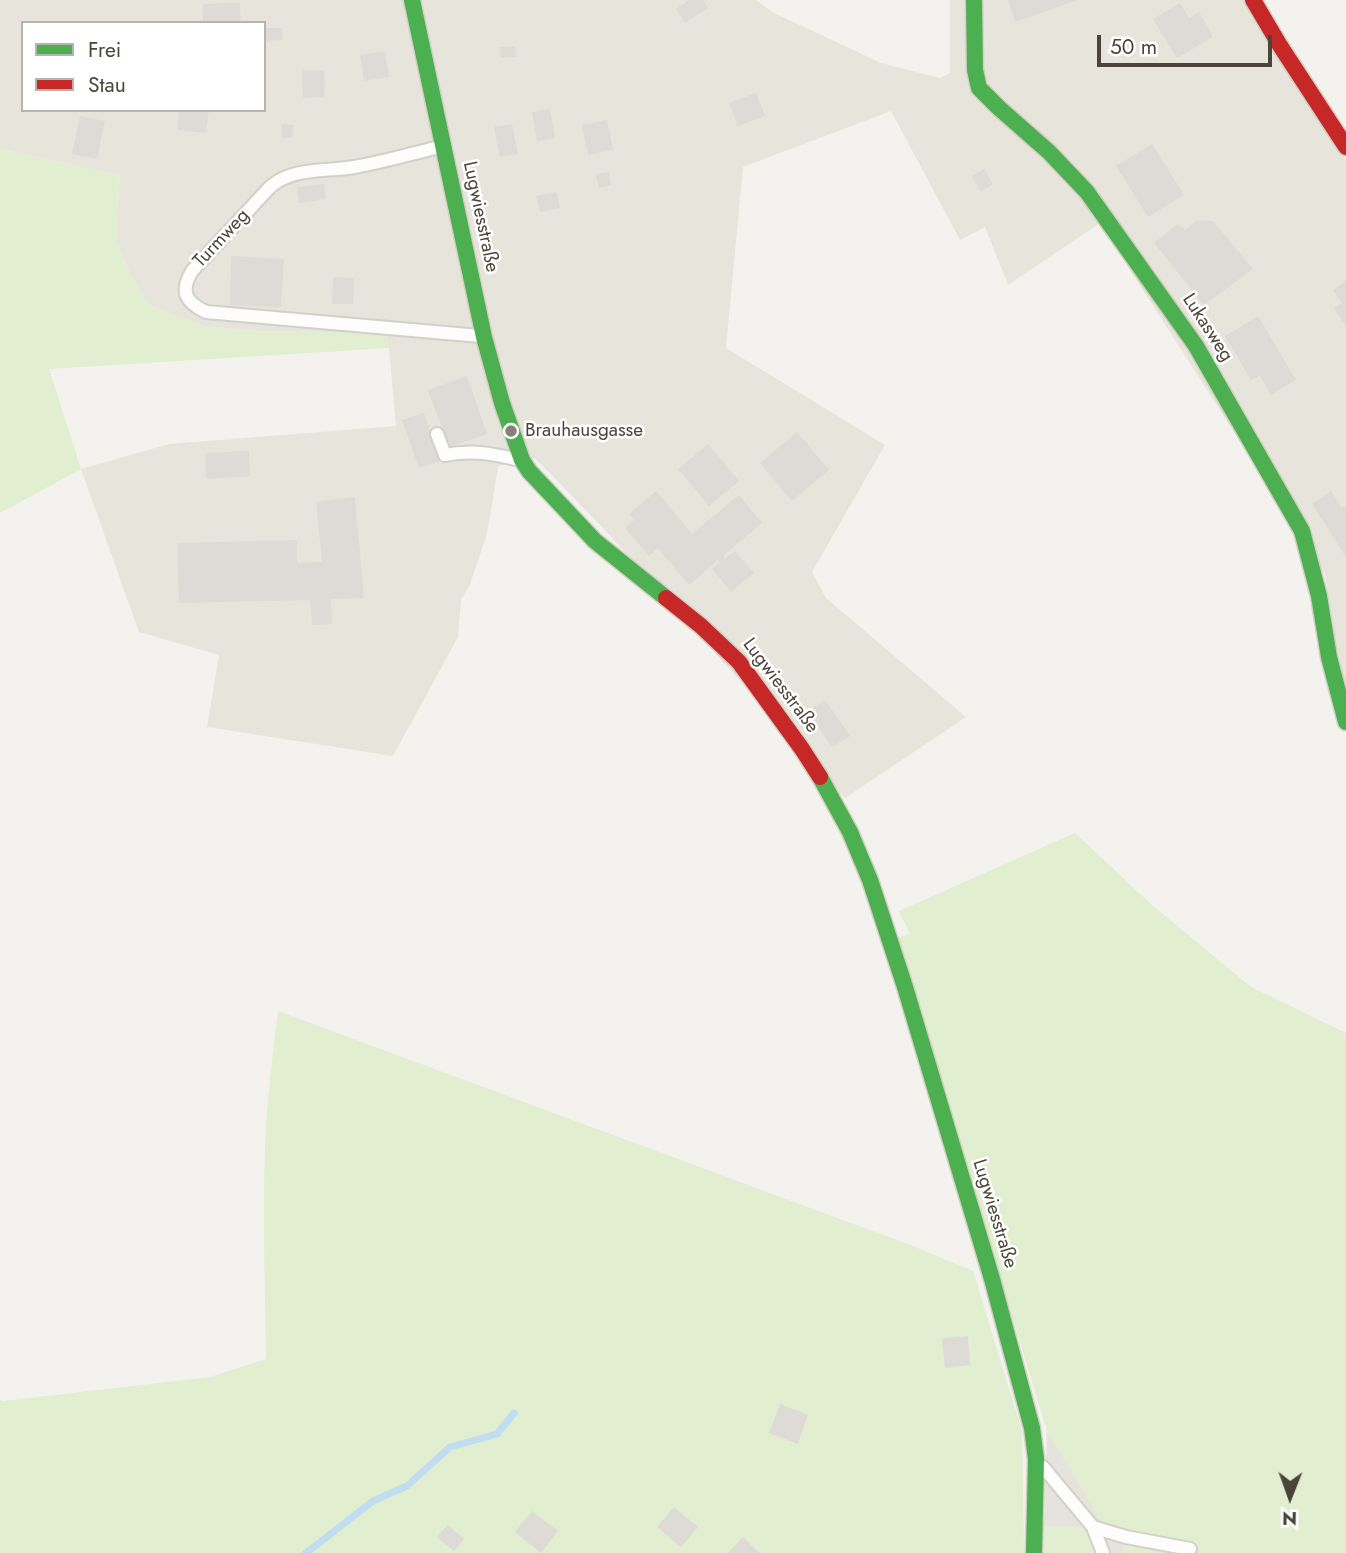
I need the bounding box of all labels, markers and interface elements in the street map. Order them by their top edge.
legend [21,21,266,112]
scale bar [1101,21,1276,65]
text: 50 m [1110,32,1157,62]
text: Frei [88,35,121,65]
text: Stau [88,70,126,100]
street label: Lugwiesstraße [457,160,503,274]
street label: Turmweg [189,205,255,273]
street label: Lukasweg [1177,290,1237,366]
place label: Brauhausgasse [525,420,643,442]
marker: Brauhausgasse [503,423,519,439]
street label: Lugwiesstraße [737,634,823,738]
street label: Lugwiesstraße [967,1157,1021,1271]
north arrow [1255,1462,1325,1532]
text: N [1282,1505,1297,1532]

